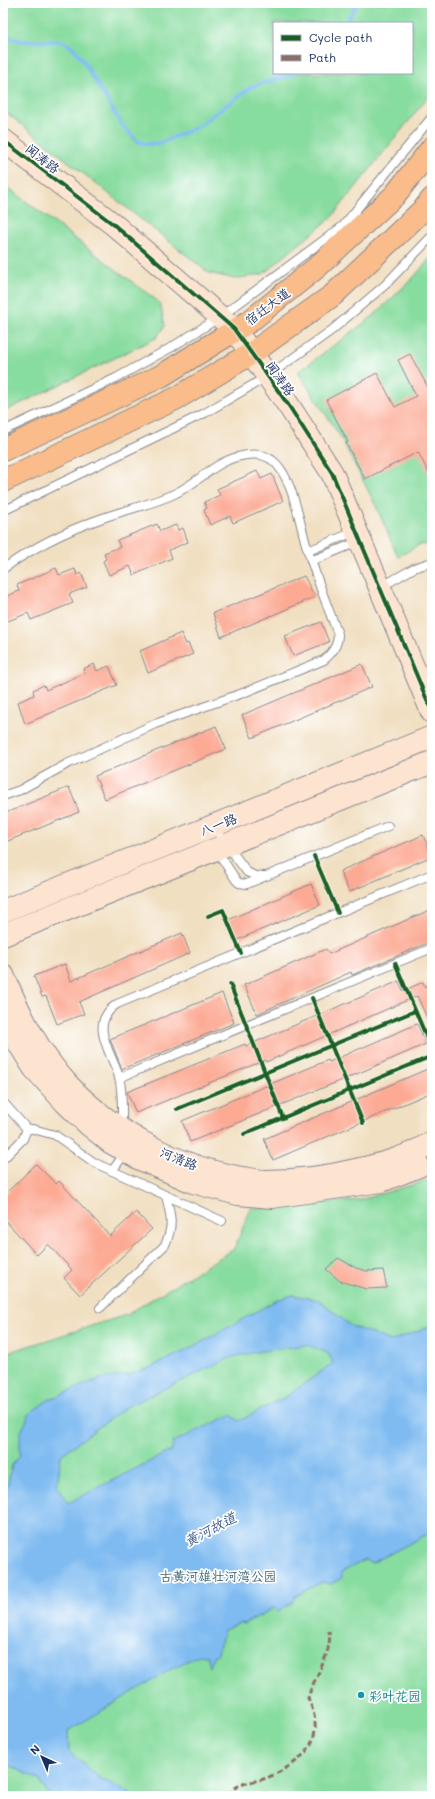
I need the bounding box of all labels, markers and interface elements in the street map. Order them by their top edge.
legend [273,22,413,74]
text: Cycle path [309,29,372,45]
text: Path [309,49,336,65]
street label: 闻涛路 [22,139,64,177]
street label: 宿迁大道 [241,284,293,328]
street label: 闻涛路 [263,357,299,399]
street label: 八一路 [197,809,239,839]
street label: 河清路 [158,1143,200,1173]
water label: 黄河故道 [181,1507,240,1551]
park label: 古黄河雄壮河湾公园 [159,1567,277,1584]
place label: 彩叶花园 [369,1687,421,1704]
marker: 彩叶花园 [356,1690,366,1700]
north arrow [22,1737,62,1777]
text: N [26,1741,43,1758]

